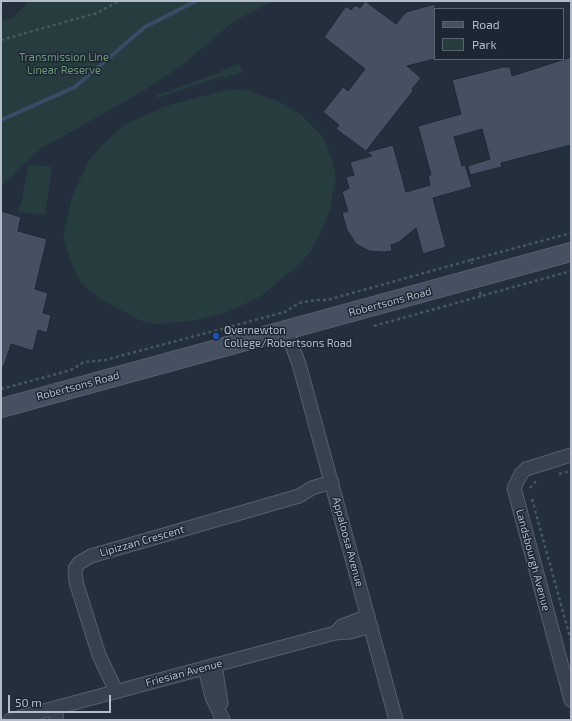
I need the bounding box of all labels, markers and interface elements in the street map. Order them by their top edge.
legend [434,8,564,60]
text: Road [472,17,500,31]
text: Park [472,37,497,51]
park label: Transmission Line Linear Reserve [19,50,109,76]
street label: Robertsons Road [347,285,433,319]
place label: Overnewton College/Robertsons Road [224,323,352,349]
marker: Overnewton College/Robertsons Road [211,331,221,341]
street label: Robertsons Road [35,369,121,403]
street label: Appaloosa Avenue [330,496,366,588]
street label: Landsbourgh Avenue [513,508,553,612]
street label: Lipizzan Crescent [98,523,186,559]
street label: Friesian Avenue [144,656,224,690]
scale bar [10,687,113,713]
text: 50 m [15,695,42,709]

